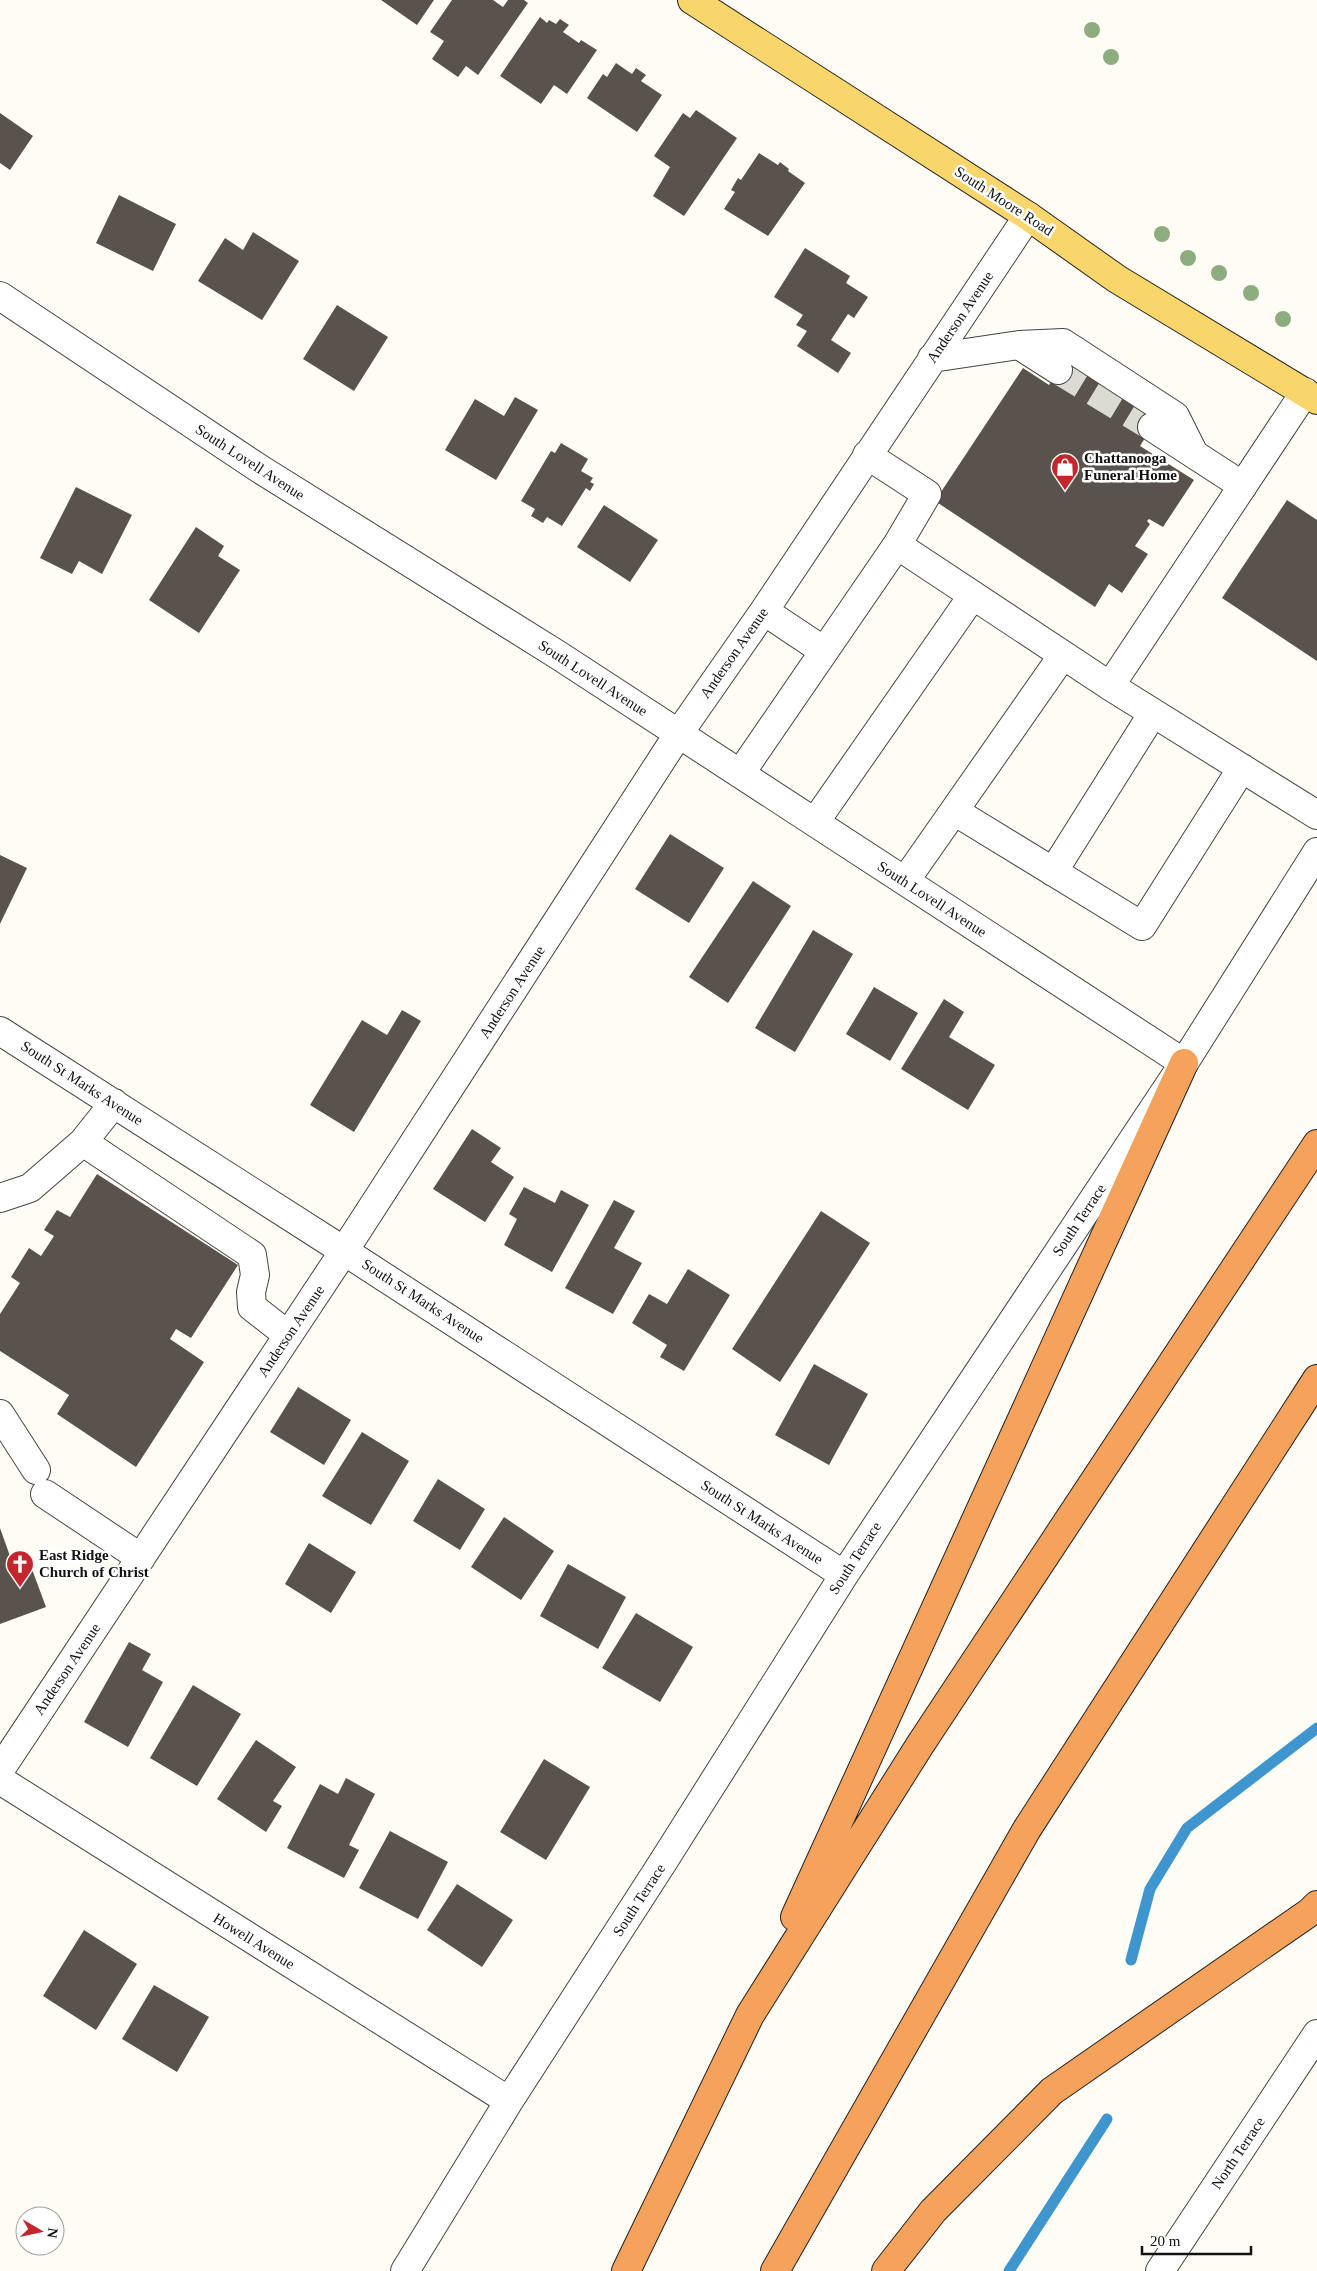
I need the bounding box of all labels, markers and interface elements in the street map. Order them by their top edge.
street label: South Moore Road [952,163,1057,239]
street label: Anderson Avenue [924,268,997,366]
street label: South Lovell Avenue [193,421,308,503]
place label: Chattanooga Funeral Home [1084,450,1177,483]
shop icon: Chattanooga Funeral Home [1050,452,1080,491]
street label: Anderson Avenue [697,604,771,701]
street label: South Lovell Avenue [536,637,651,719]
street label: South Lovell Avenue [875,858,990,940]
street label: Anderson Avenue [476,943,548,1041]
street label: South St Marks Avenue [18,1038,146,1129]
street label: South Terrace [1049,1181,1109,1259]
street label: South St Marks Avenue [359,1256,487,1347]
street label: Anderson Avenue [255,1282,328,1380]
street label: South St Marks Avenue [698,1477,826,1568]
street label: South Terrace [826,1518,885,1597]
place label: East Ridge Church of Christ [39,1547,149,1580]
church icon: East Ridge Church of Christ [5,1549,35,1588]
street label: Anderson Avenue [31,1620,104,1718]
street label: South Terrace [610,1860,669,1939]
street label: Howell Avenue [210,1910,298,1973]
street label: North Terrace [1208,2114,1268,2192]
north arrow [15,2206,65,2256]
scale bar [1142,2224,1251,2256]
text: N [44,2227,61,2239]
text: 20 m [1150,2233,1181,2249]

